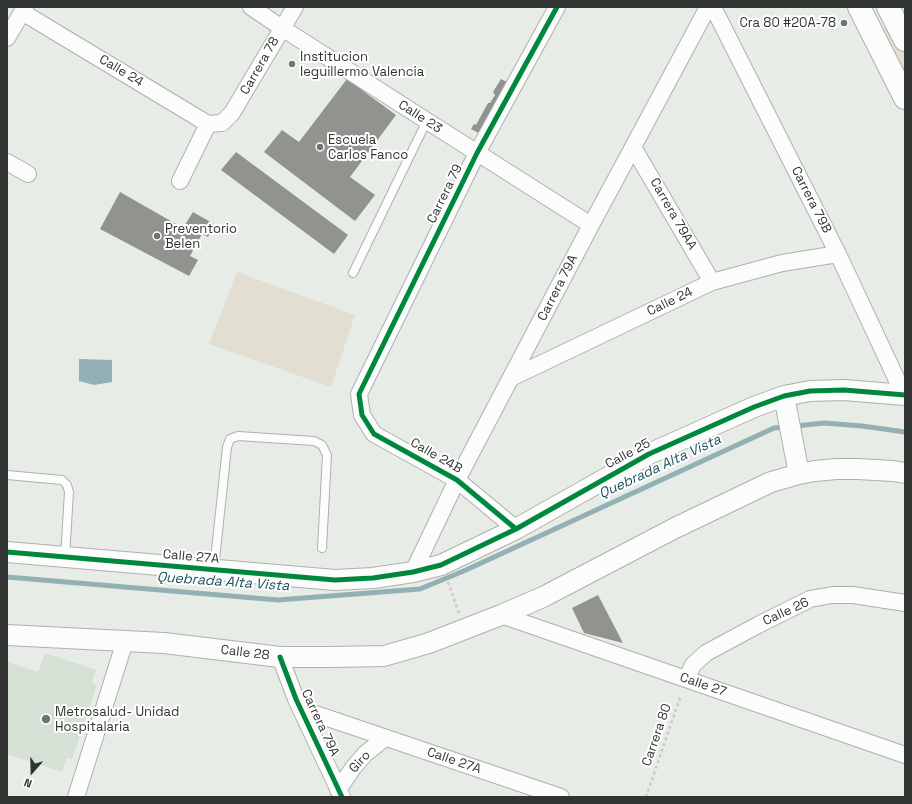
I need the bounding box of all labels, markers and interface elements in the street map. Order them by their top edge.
place label: Cra 80 #20A-78 [739,15,836,31]
marker: Cra 80 #20A-78 [839,18,849,28]
street label: Carrera 78 [237,34,283,98]
place label: Institucion Ieguillermo Valencia [300,49,424,80]
street label: Calle 24 [96,52,146,90]
marker: Institucion Ieguillermo Valencia [287,59,297,69]
street label: Calle 23 [395,97,445,137]
place label: Escuela Carlos Fanco [328,132,408,163]
marker: Escuela Carlos Fanco [315,142,325,152]
street label: Carrera 79 [424,162,466,226]
street label: Carrera 79B [788,164,834,236]
street label: Carrera 79AA [646,175,700,253]
place label: Preventorio Belen [165,221,237,252]
marker: Preventorio Belen [152,231,162,241]
street label: Carrera 79A [535,252,581,324]
street label: Calle 24 [645,284,695,320]
water label: Quebrada Alta Vista [596,431,724,503]
street label: Calle 24B [407,435,465,477]
street label: Calle 25 [603,436,653,472]
street label: Calle 27A [162,547,220,567]
water label: Quebrada Alta Vista [156,569,290,595]
street label: Calle 26 [760,595,812,629]
street label: Calle 28 [220,642,270,664]
street label: Calle 27 [678,670,728,700]
street label: Carrera 79A [298,687,342,759]
street label: Carrera 80 [639,702,675,768]
place label: Metrosalud- Unidad Hospitalaria [55,704,179,735]
marker: Metrosalud- Unidad Hospitalaria [40,713,52,725]
street label: Calle 27A [425,744,483,778]
street label: Giro [346,748,374,776]
north arrow [12,752,52,792]
text: N [22,775,34,791]

